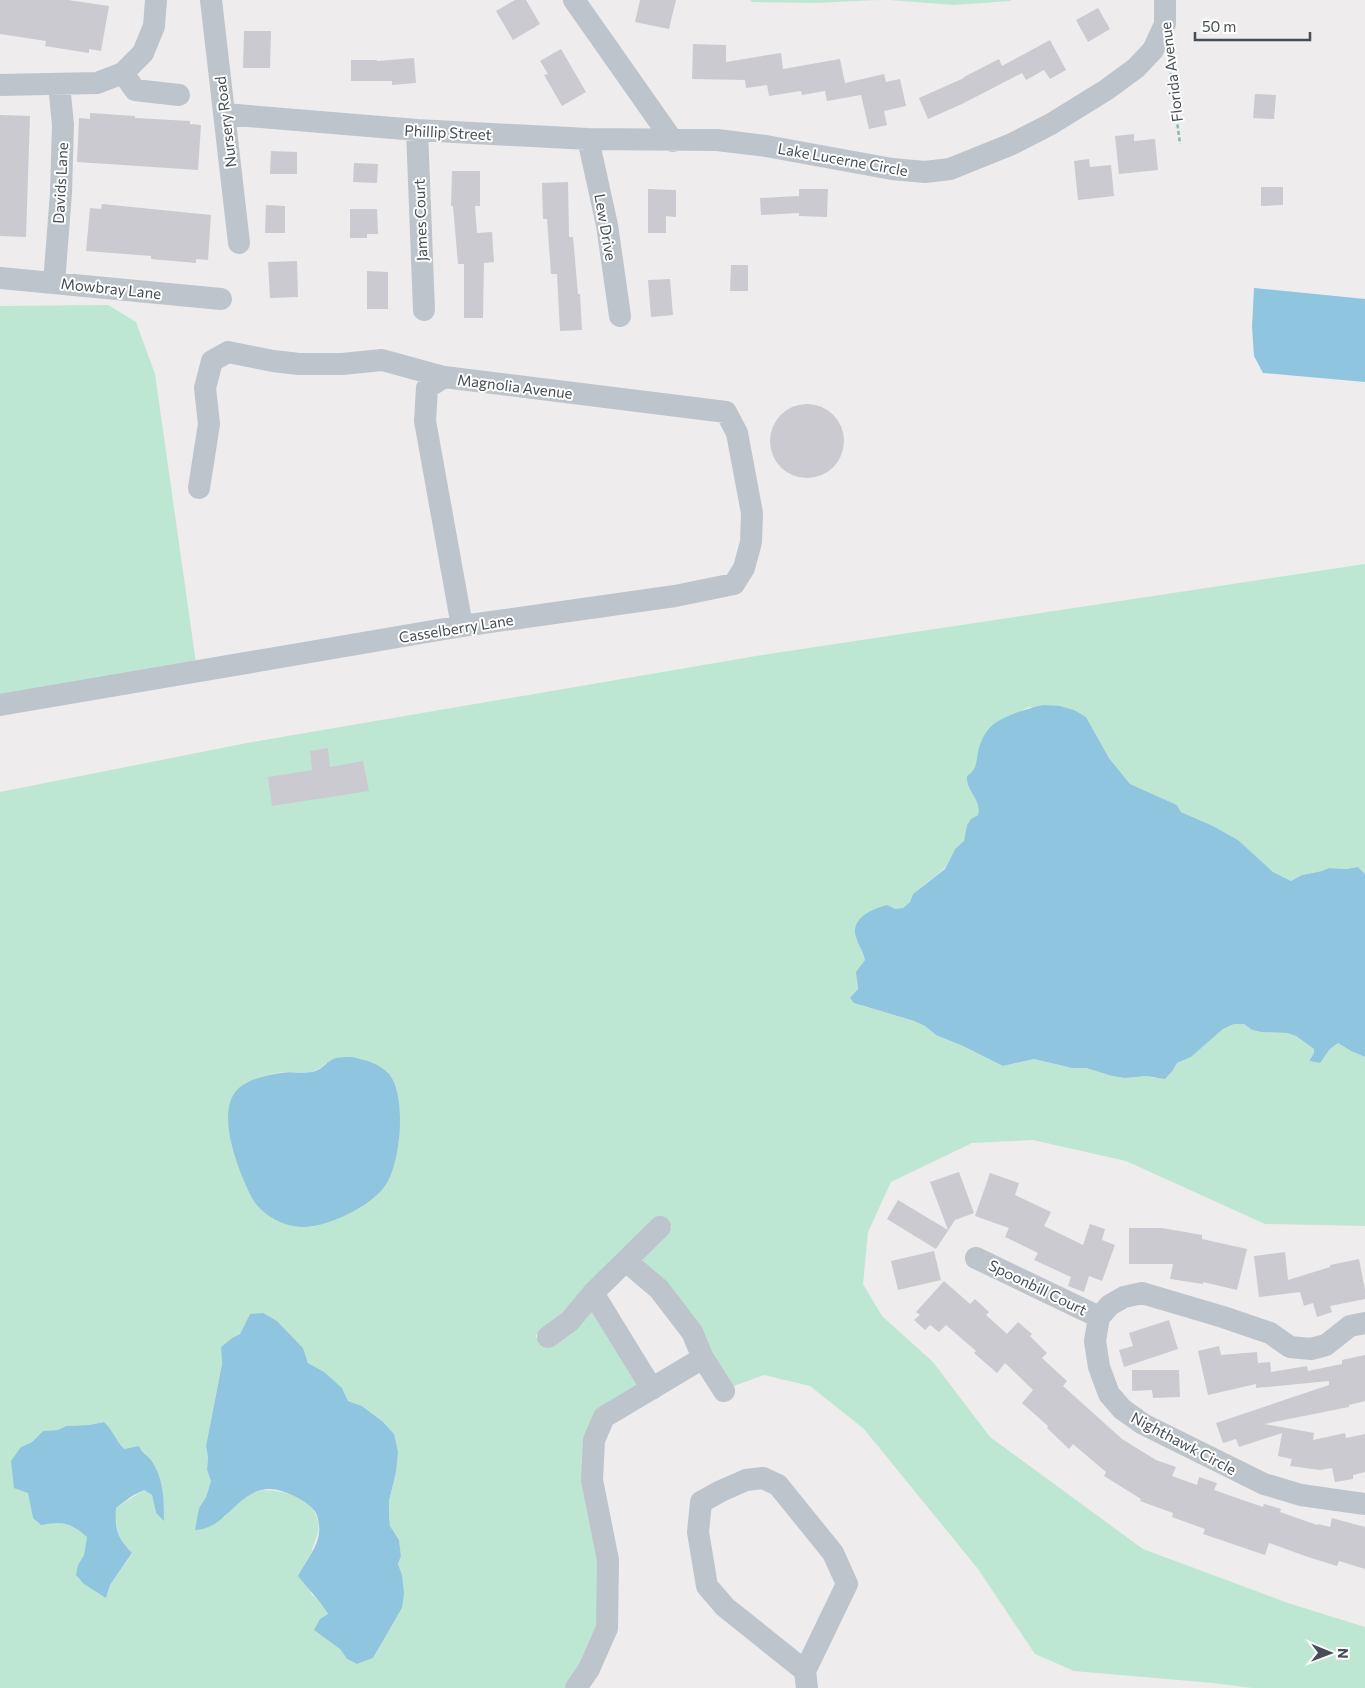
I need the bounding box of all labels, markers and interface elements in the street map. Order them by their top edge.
scale bar [1195,10,1310,42]
text: 50 m [1202,17,1236,35]
street label: Florida Avenue [1156,21,1186,123]
street label: Nursery Road [210,75,240,169]
street label: Phillip Street [404,121,492,143]
street label: Lake Lucerne Circle [777,139,909,179]
street label: Davids Lane [49,142,71,224]
street label: James Court [410,178,430,262]
street label: Lew Drive [591,192,621,262]
street label: Mowbray Lane [60,274,162,302]
street label: Magnolia Avenue [456,370,574,402]
street label: Casselberry Lane [397,610,515,646]
street label: Spoonbill Court [986,1255,1090,1319]
street label: Nighthawk Circle [1128,1408,1240,1478]
north arrow [1305,1628,1355,1678]
text: N [1335,1648,1352,1659]

